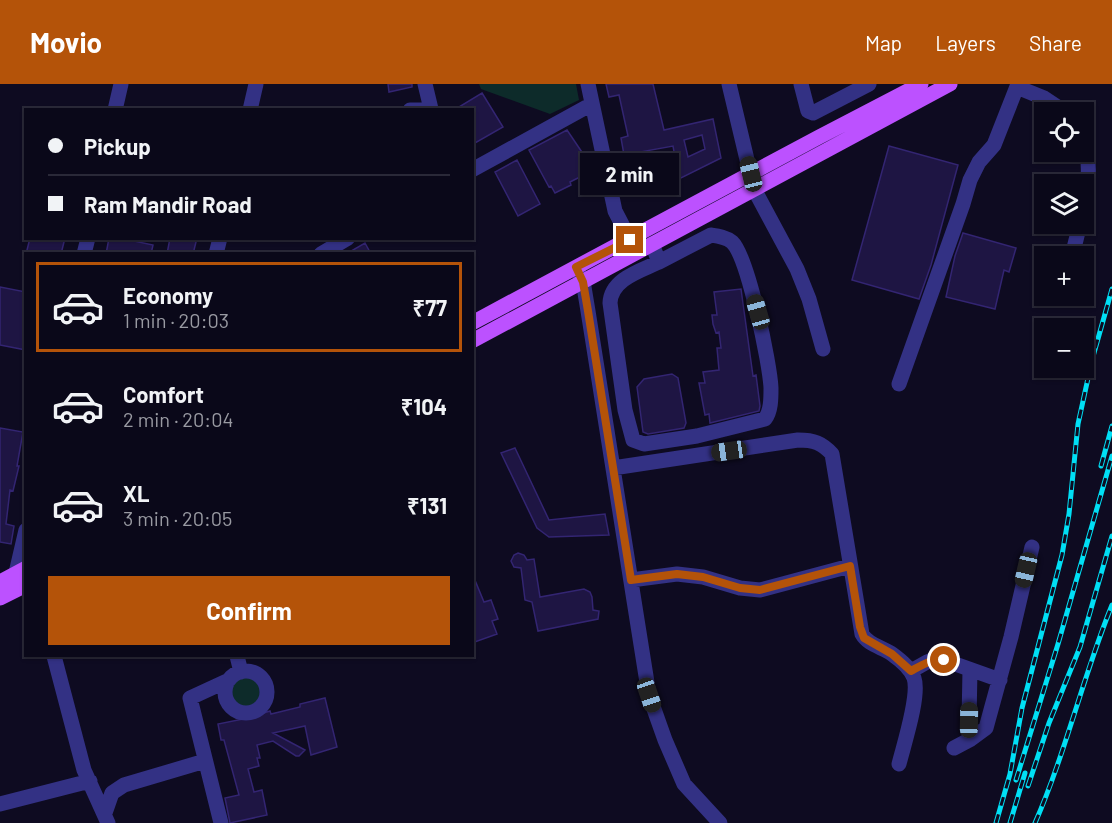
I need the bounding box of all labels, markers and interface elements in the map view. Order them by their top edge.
text: Movio [30,25,102,59]
text: Map [865,30,902,55]
text: Layers [935,30,996,55]
text: Share [1029,30,1082,55]
map controls [1034,102,1094,378]
button: locate [1034,102,1094,162]
text: Pickup [84,133,151,159]
callout: 2 min [580,153,680,195]
car [738,154,764,194]
text: 2 min [606,162,653,186]
button: layers [1034,174,1094,234]
text: Ram Mandir Road [84,191,252,217]
route end [616,226,643,253]
button: + [1034,246,1094,306]
icon: car [51,280,105,334]
text: Economy [123,282,213,308]
car [744,292,772,332]
text: ₹77 [413,294,447,320]
text: 1 min · 20:03 [123,308,229,332]
button: − [1034,318,1094,378]
icon: car [51,379,105,433]
text: Comfort [123,381,204,407]
text: ₹104 [401,393,447,419]
text: 2 min · 20:04 [123,407,233,431]
car [710,440,748,462]
icon: car [51,478,105,532]
text: XL [123,480,149,506]
text: ₹131 [407,492,447,518]
text: 3 min · 20:05 [123,506,232,530]
car [1013,550,1039,590]
button: Confirm [48,576,450,645]
route start [930,646,957,673]
car [635,675,663,715]
car [960,702,978,738]

